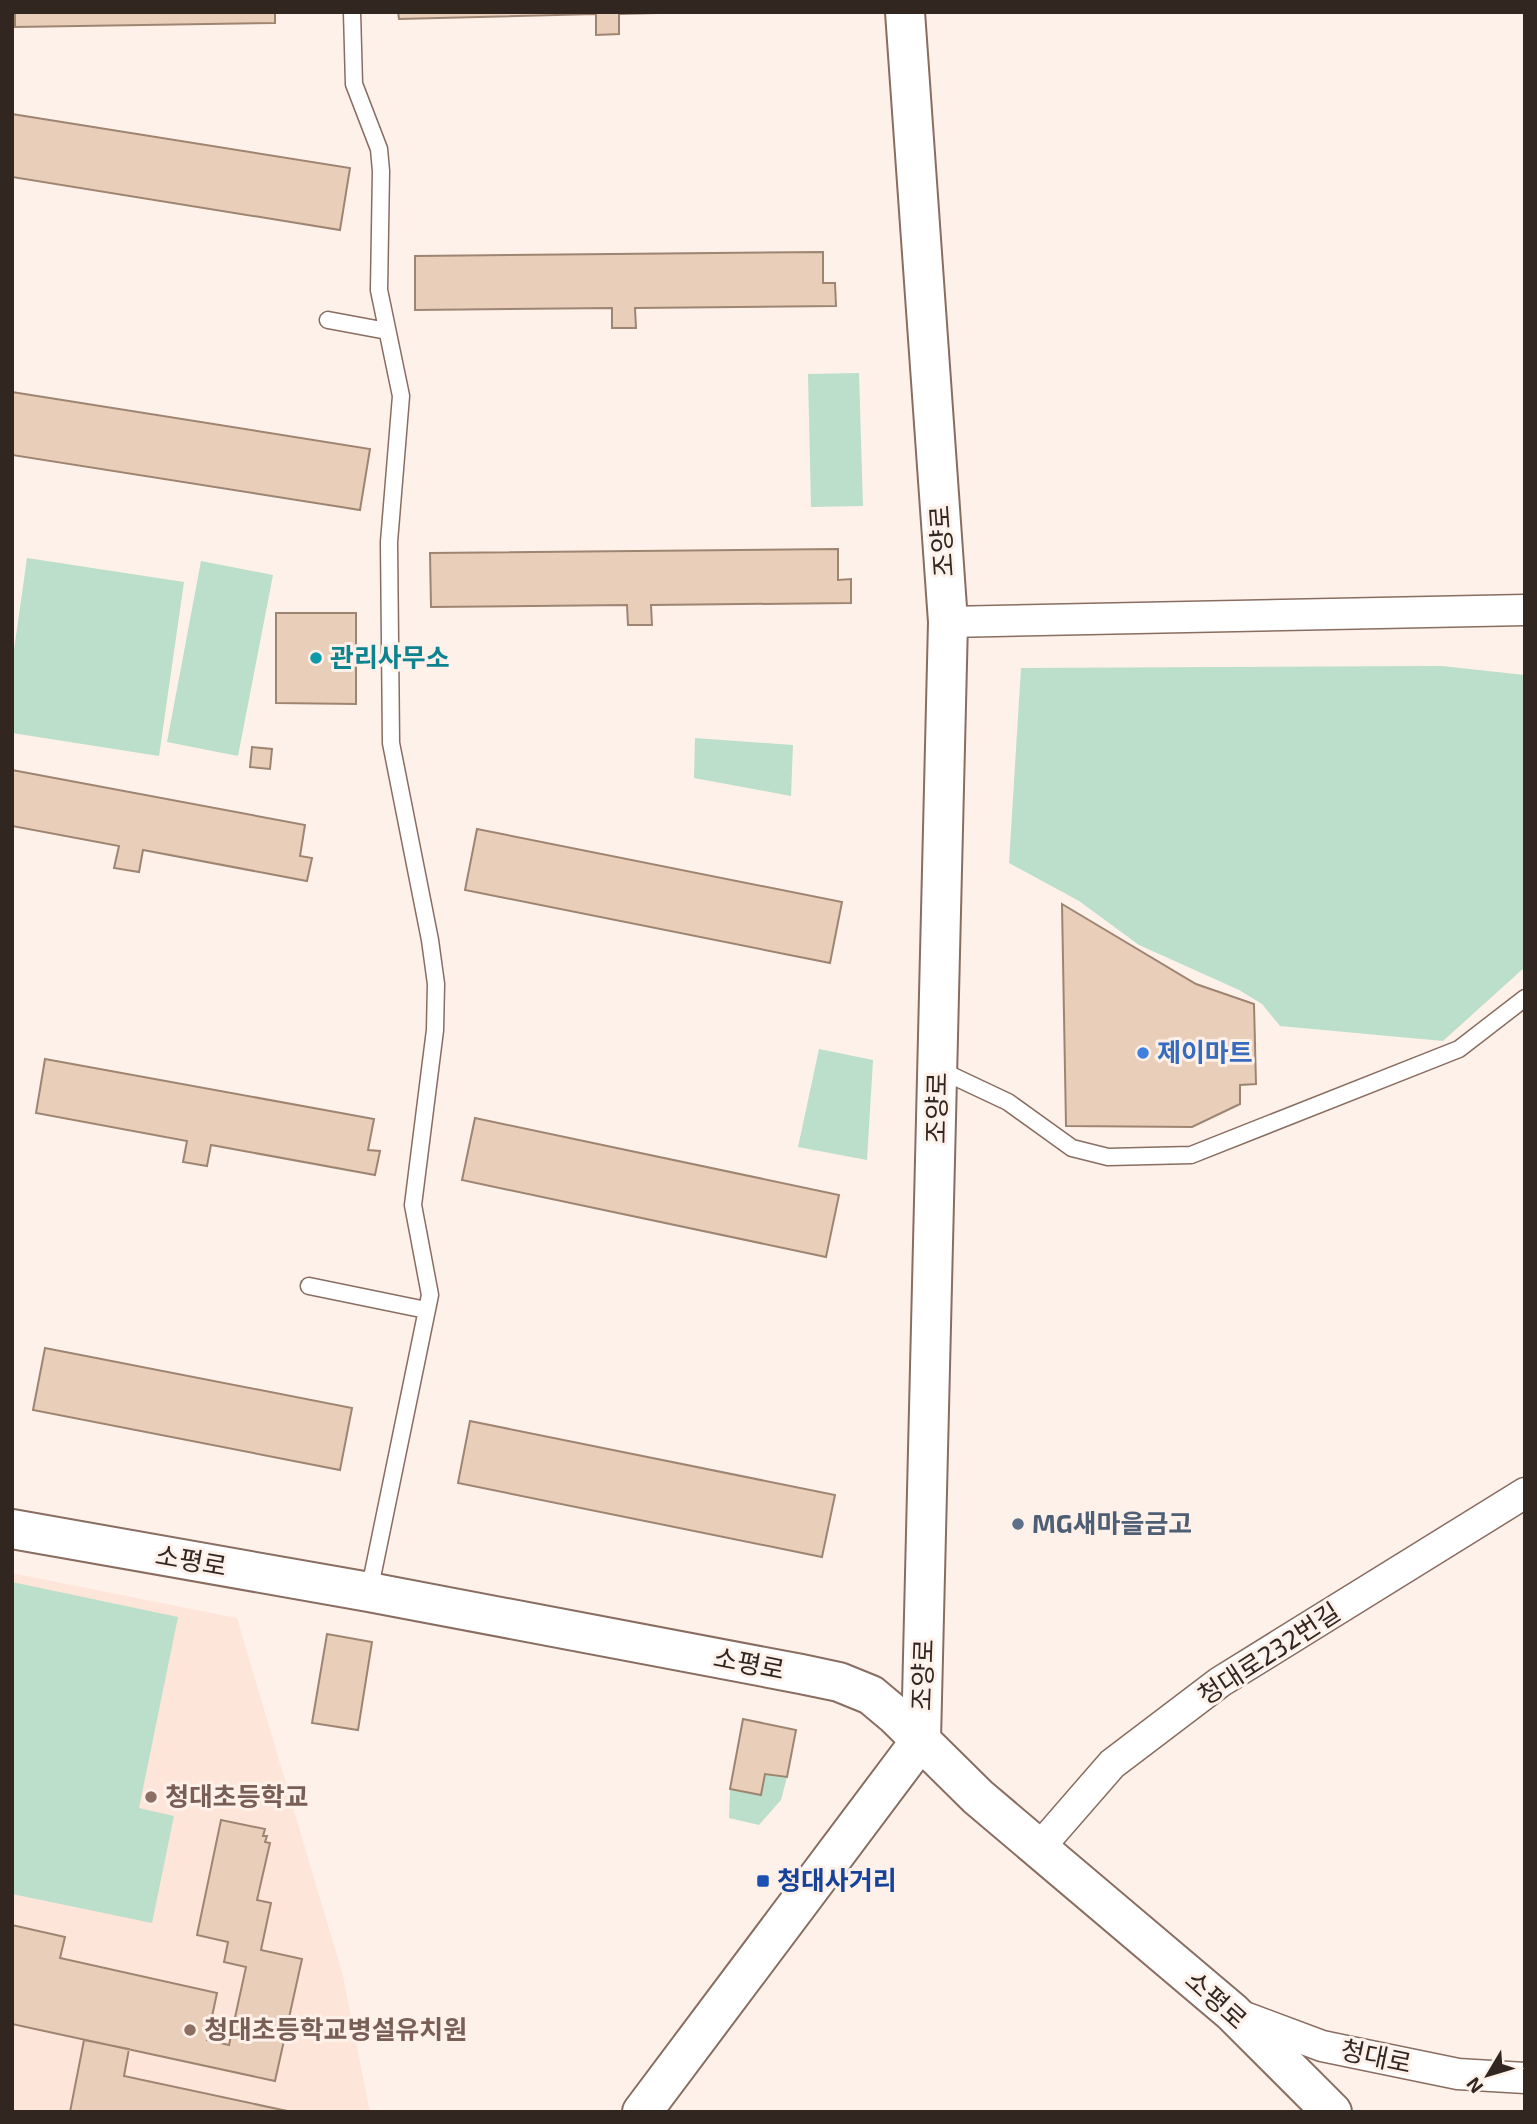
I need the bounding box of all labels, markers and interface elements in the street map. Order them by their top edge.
street label: 조양로 [923,504,958,578]
place label: 관리사무소 [330,641,450,672]
marker: 관리사무소 [308,650,324,666]
place label: 제이마트 [1157,1036,1253,1067]
marker: 제이마트 [1135,1045,1151,1061]
street label: 조양로 [919,1072,952,1144]
place label: MG새마을금고 [1032,1507,1192,1538]
marker: MG새마을금고 [1010,1516,1026,1532]
street label: 소평로 [153,1538,229,1581]
street label: 청대로232번길 [1191,1595,1345,1710]
street label: 조양로 [905,1639,938,1711]
street label: 소평로 [711,1640,787,1685]
place label: 청대초등학교 [165,1780,309,1811]
marker: 청대초등학교 [143,1789,159,1805]
place label: 청대사거리 [777,1864,897,1895]
marker: 청대사거리 [755,1873,771,1889]
street label: 소평로 [1180,1963,1254,2034]
place label: 청대초등학교병설유치원 [204,2013,467,2044]
marker: 청대초등학교병설유치원 [182,2022,198,2038]
street label: 청대로 [1338,2033,1415,2078]
north arrow [1453,2040,1523,2110]
text: N [1461,2073,1487,2098]

